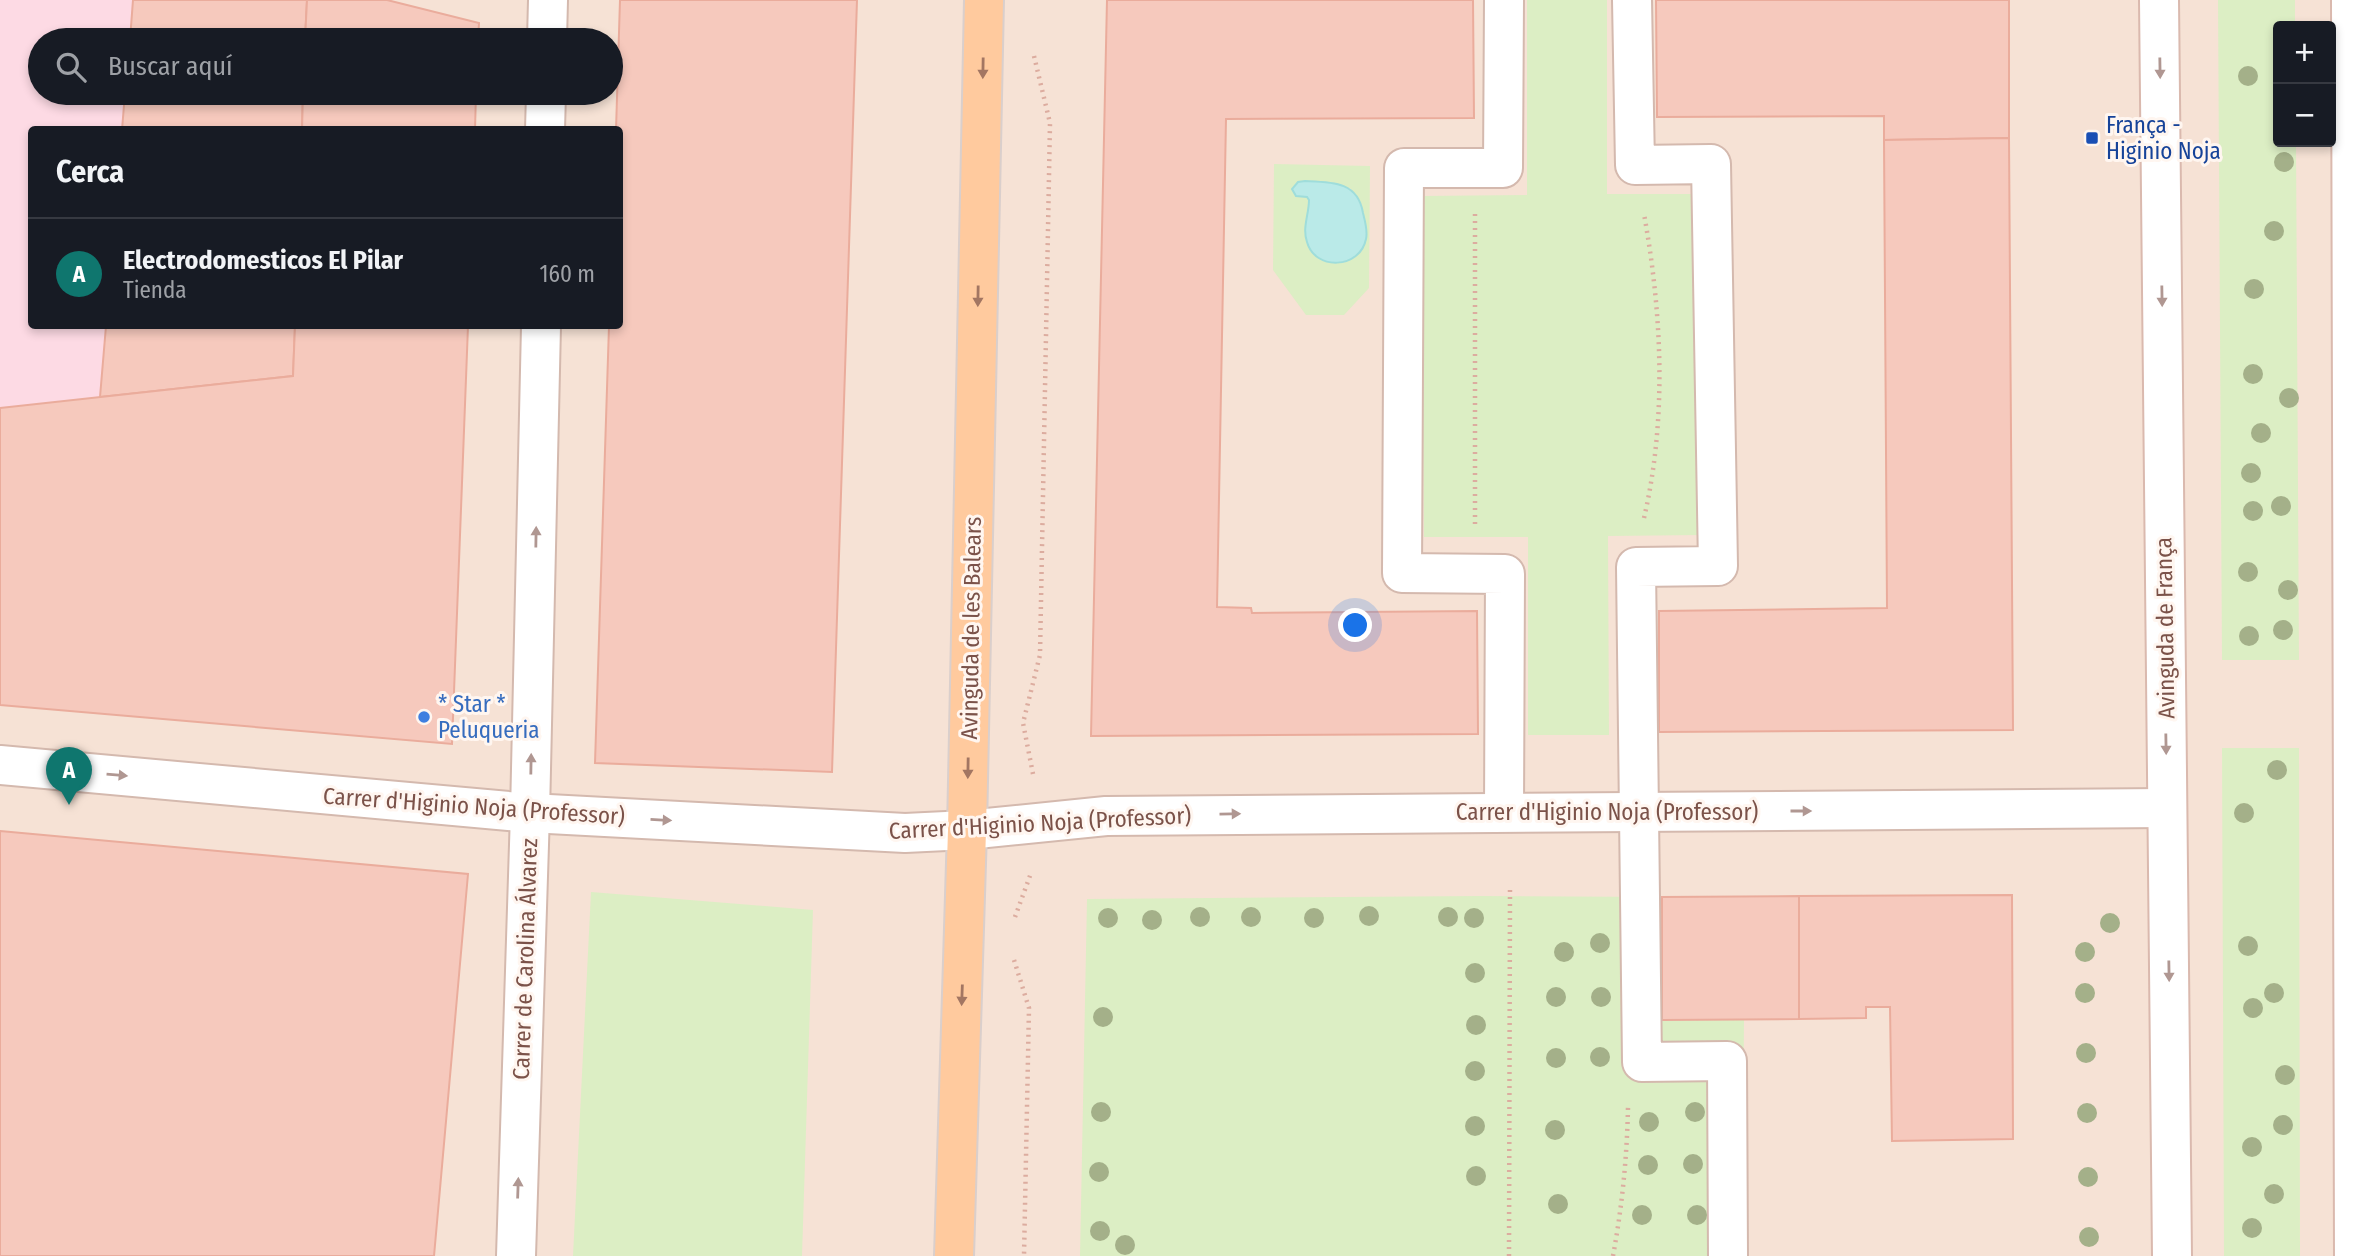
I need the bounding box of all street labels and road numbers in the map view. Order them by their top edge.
street label: Avinguda de les Balears [955,516,987,740]
street label: Avinguda de França [2149,537,2181,719]
street label: Carrer d'Higinio Noja (Professor) [322,781,626,831]
street label: Carrer d'Higinio Noja (Professor) [1456,798,1758,826]
street label: Carrer d'Higinio Noja (Professor) [888,801,1192,845]
street label: Carrer de Carolina Álvarez [506,838,543,1080]

